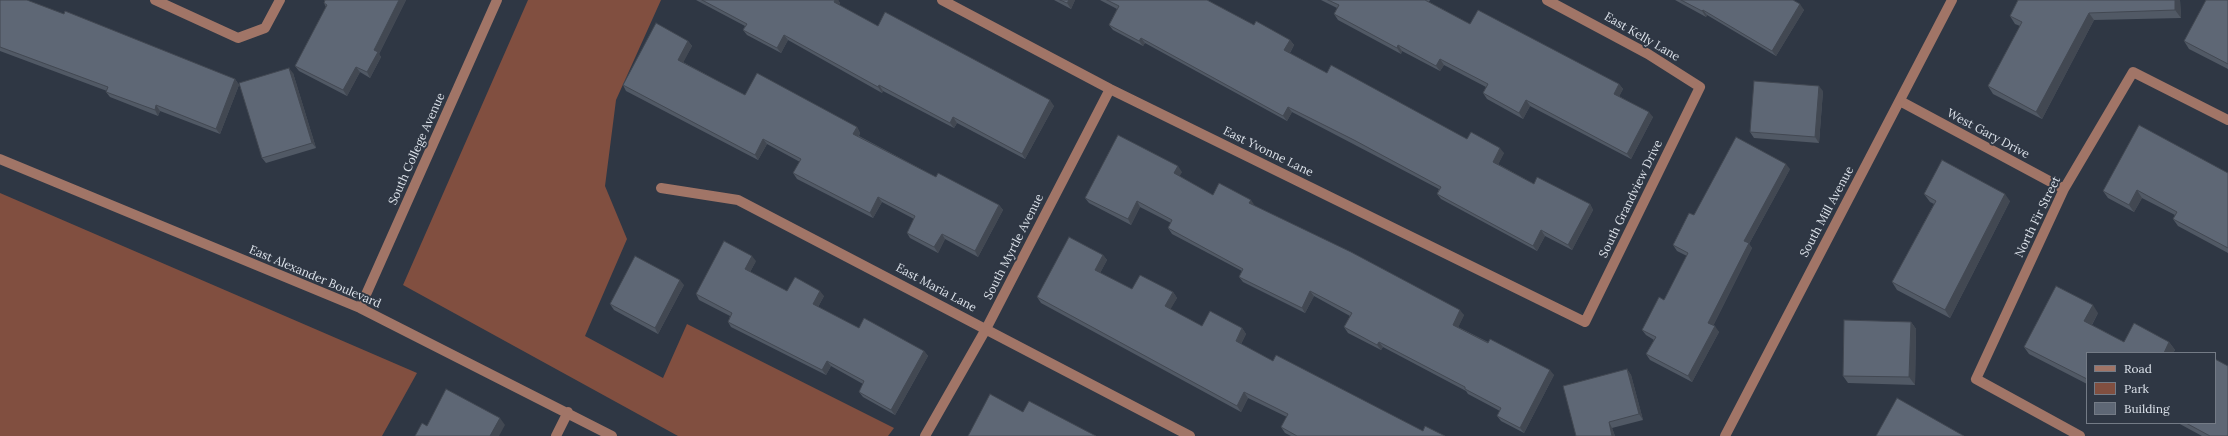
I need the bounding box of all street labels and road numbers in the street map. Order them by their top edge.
street label: East Kelly Lane [1602,10,1682,64]
street label: South College Avenue [386,91,448,207]
street label: West Gary Drive [1944,106,2032,162]
street label: East Yvonne Lane [1221,124,1315,180]
street label: South Grandview Drive [1596,138,1666,260]
street label: South Mill Avenue [1797,164,1857,260]
street label: North Fir Street [2012,174,2064,260]
street label: South Myrtle Avenue [981,192,1047,302]
street label: East Alexander Boulevard [247,243,383,311]
street label: East Maria Lane [893,261,979,315]

